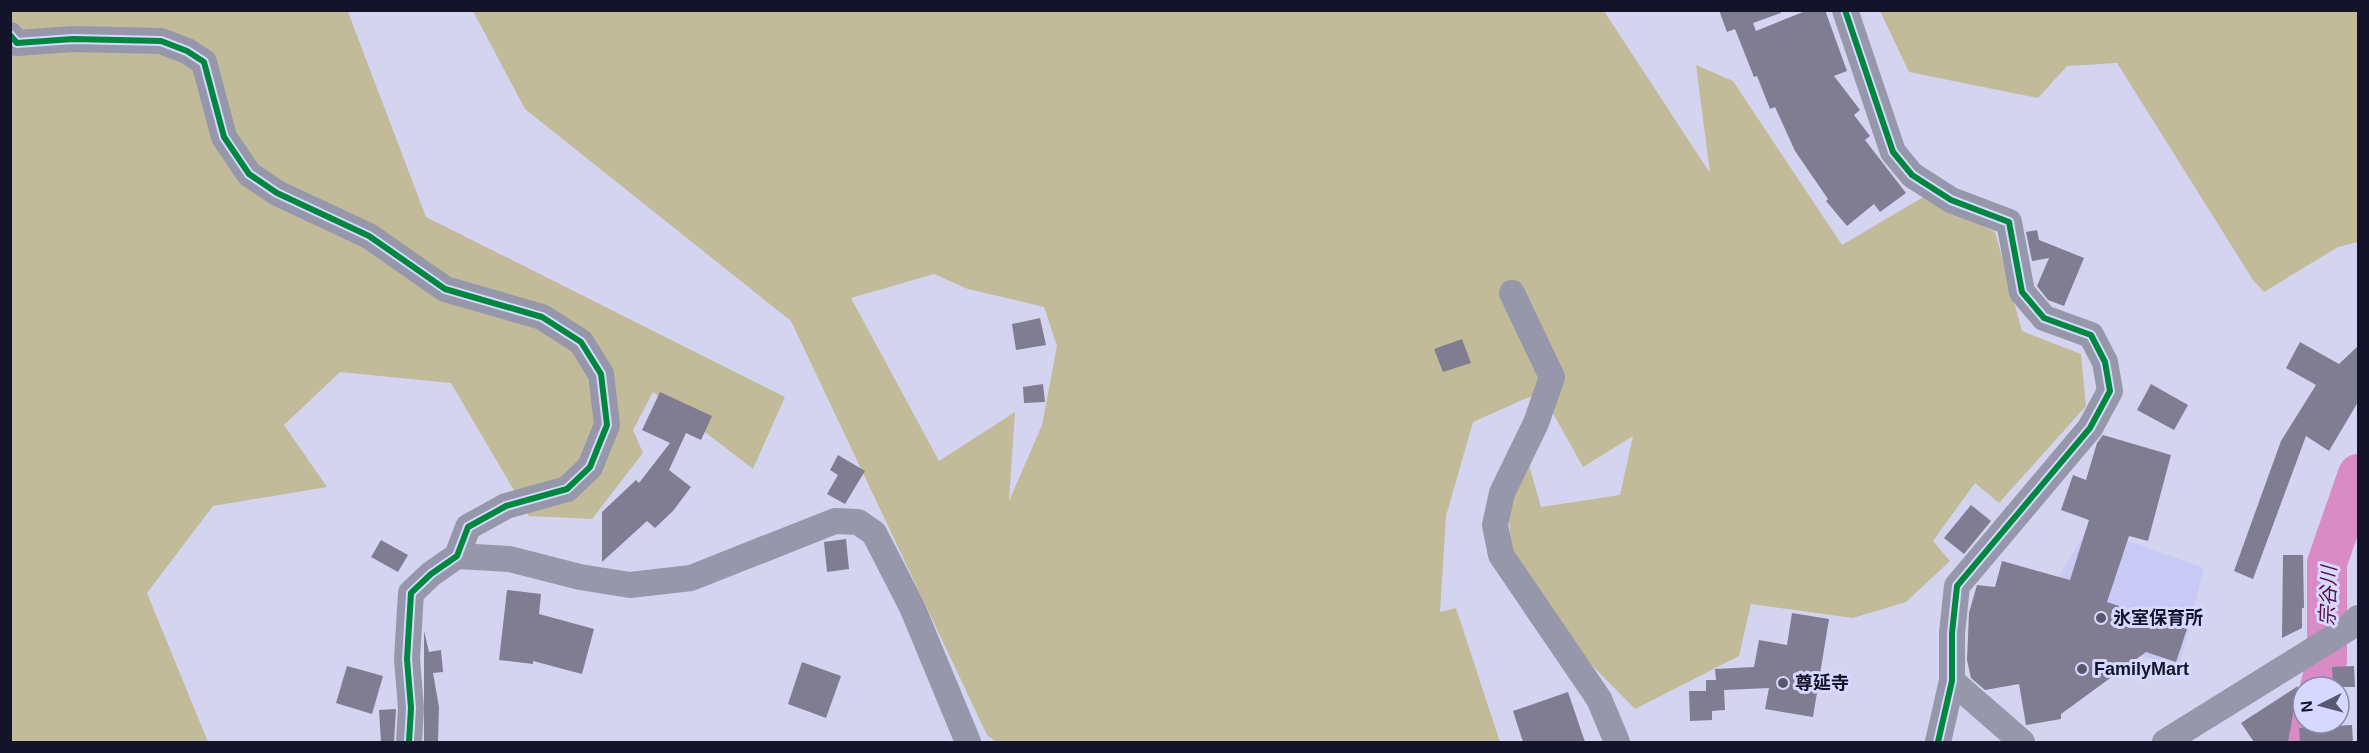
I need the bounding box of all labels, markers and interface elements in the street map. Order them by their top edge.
water label: 宗谷川 [2316,564,2340,626]
place label: 氷室保育所 [2113,608,2203,628]
marker: 氷室保育所 [2094,611,2108,625]
place label: FamilyMart [2094,659,2189,679]
marker: FamilyMart [2075,662,2089,676]
place label: 尊延寺 [1795,673,1849,693]
north arrow [2291,675,2351,735]
marker: 尊延寺 [1776,676,1790,690]
text: N [2298,700,2316,713]

